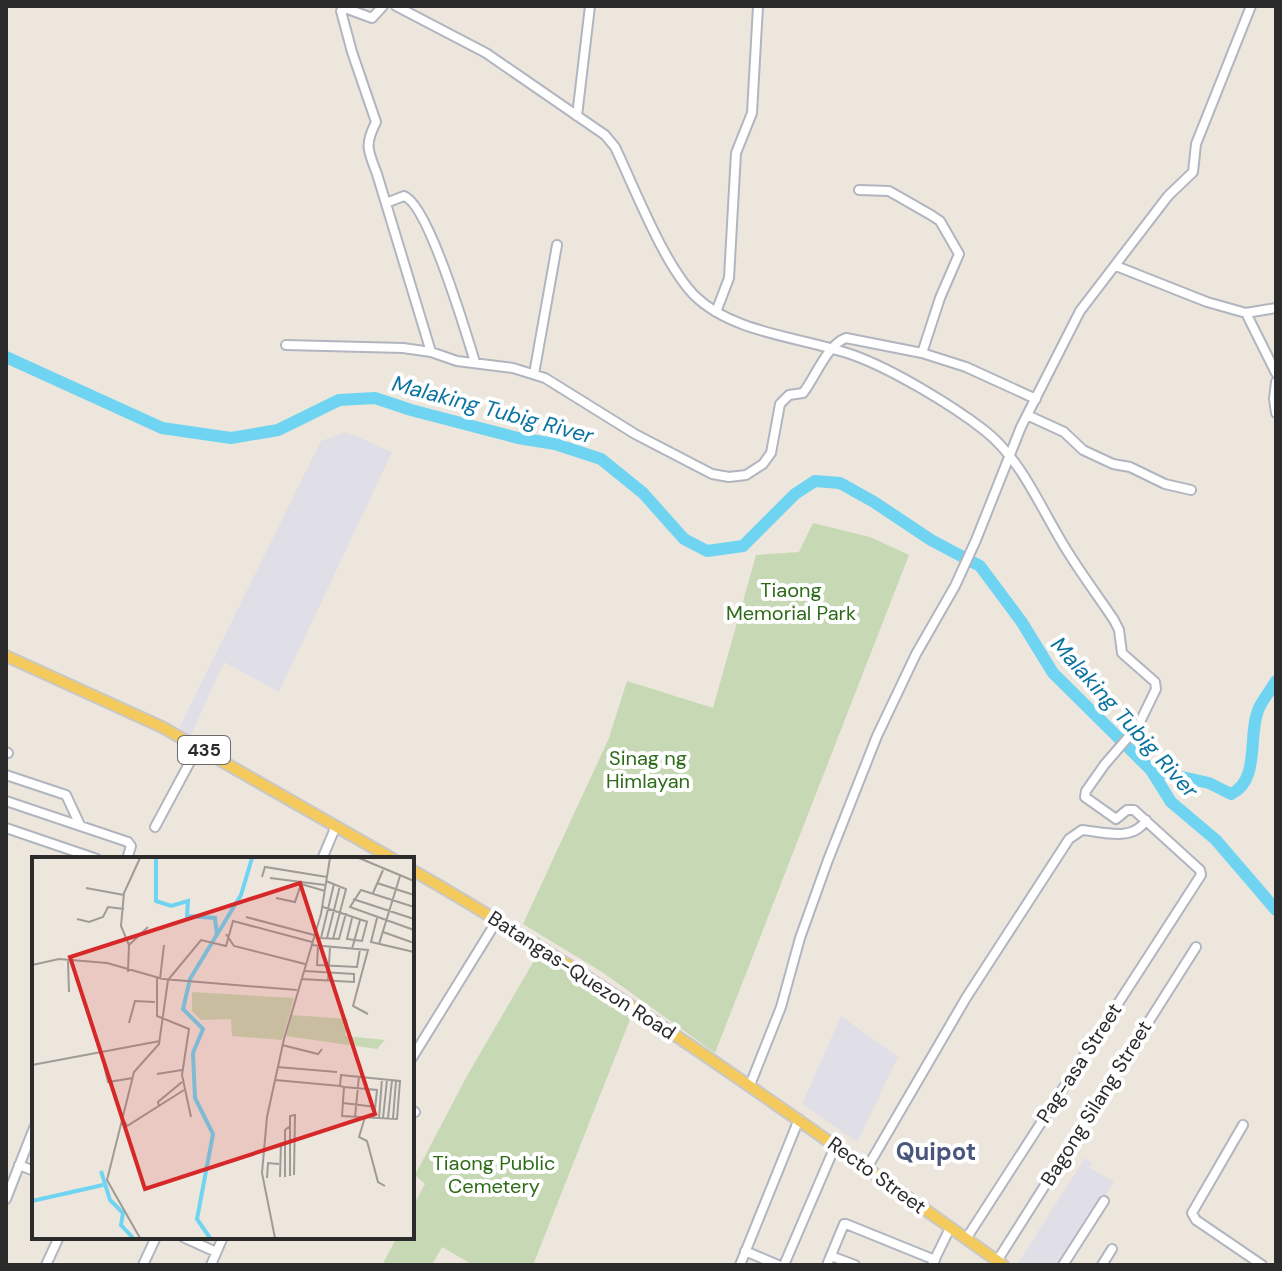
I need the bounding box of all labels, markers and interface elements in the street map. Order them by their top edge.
water label: Malaking Tubig River [389,369,597,451]
park label: Tiaong Memorial Park [726,577,856,626]
water label: Malaking Tubig River [1045,631,1205,805]
road number: 435 [178,736,230,764]
park label: Sinag ng Himlayan [606,745,690,794]
inset map [32,857,414,1239]
street label: Batangas-Quezon Road [483,905,681,1045]
street label: Pag-asa Street [1031,998,1128,1128]
street label: Bagong Silang Street [1035,1015,1157,1190]
street label: Recto Street [823,1131,931,1219]
district label: Quipot [896,1136,976,1167]
park label: Tiaong Public Cemetery [433,1150,556,1199]

